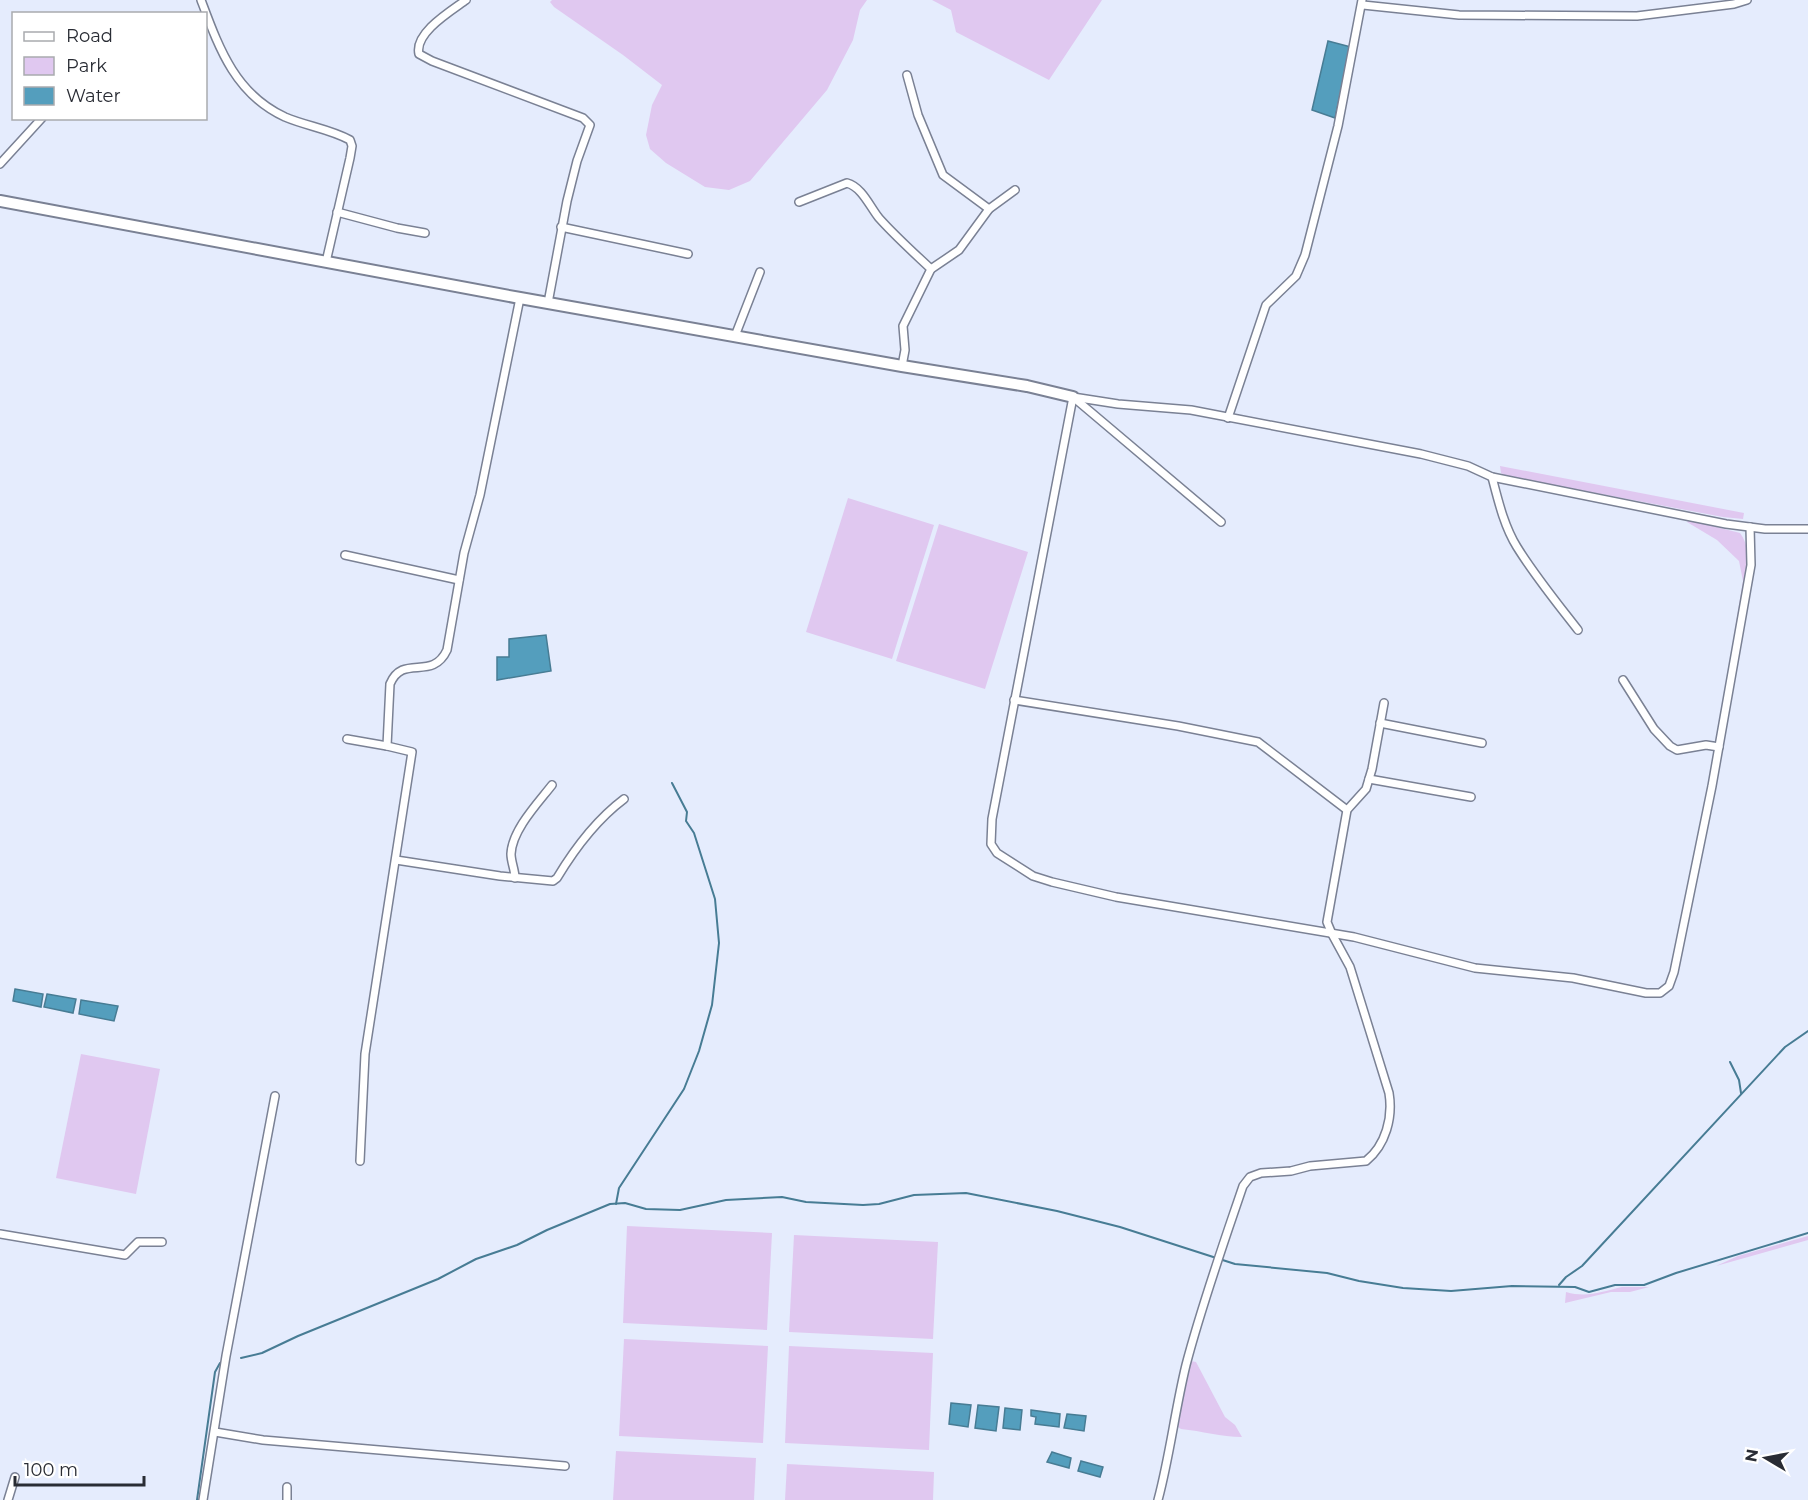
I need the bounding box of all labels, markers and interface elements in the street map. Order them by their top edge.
legend [12,12,207,120]
text: Road [66,25,113,47]
text: Park [66,55,107,77]
text: Water [66,85,121,107]
north arrow [1736,1428,1796,1488]
text: N [1741,1447,1762,1464]
scale bar [15,1449,144,1487]
text: 100 m [24,1459,78,1481]

